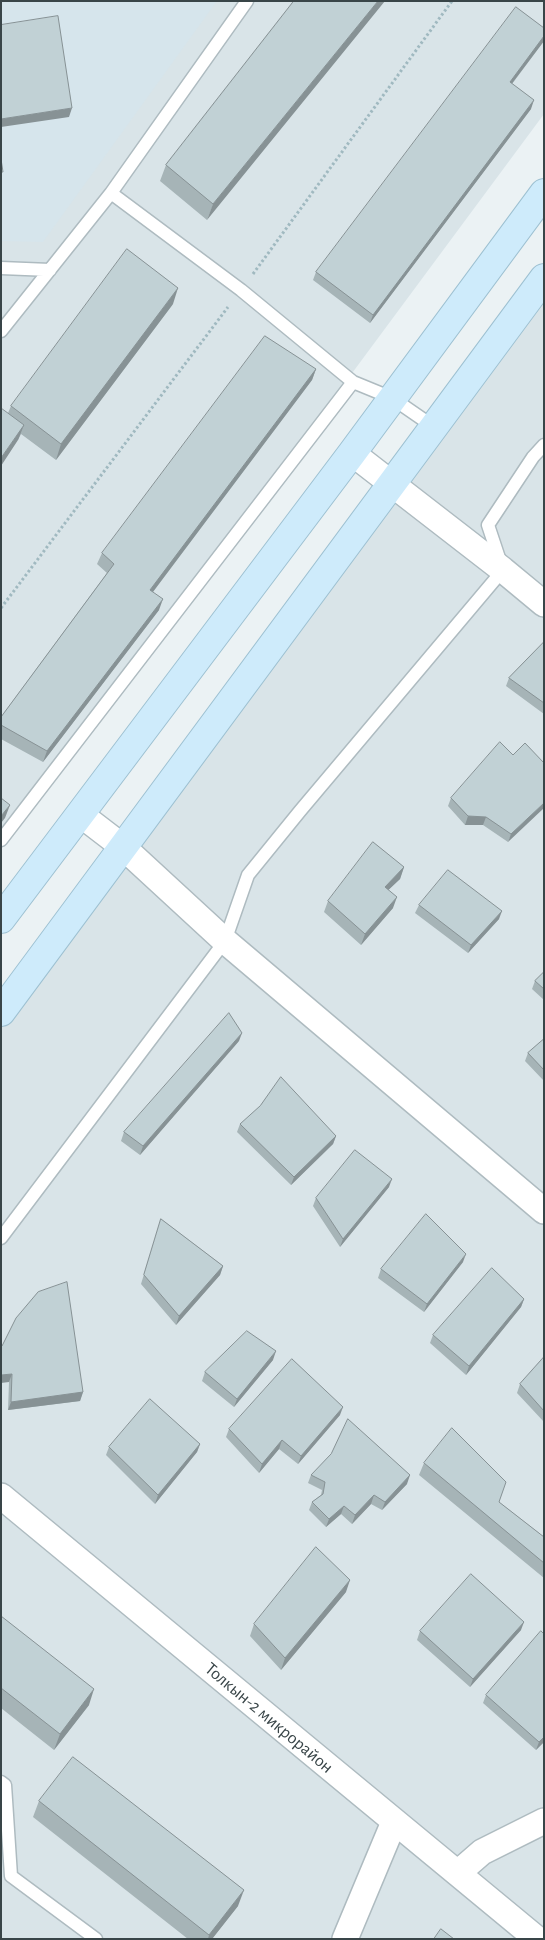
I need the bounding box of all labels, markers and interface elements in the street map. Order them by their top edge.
street label: Толкын-2 микрорайон [200,1658,338,1778]

